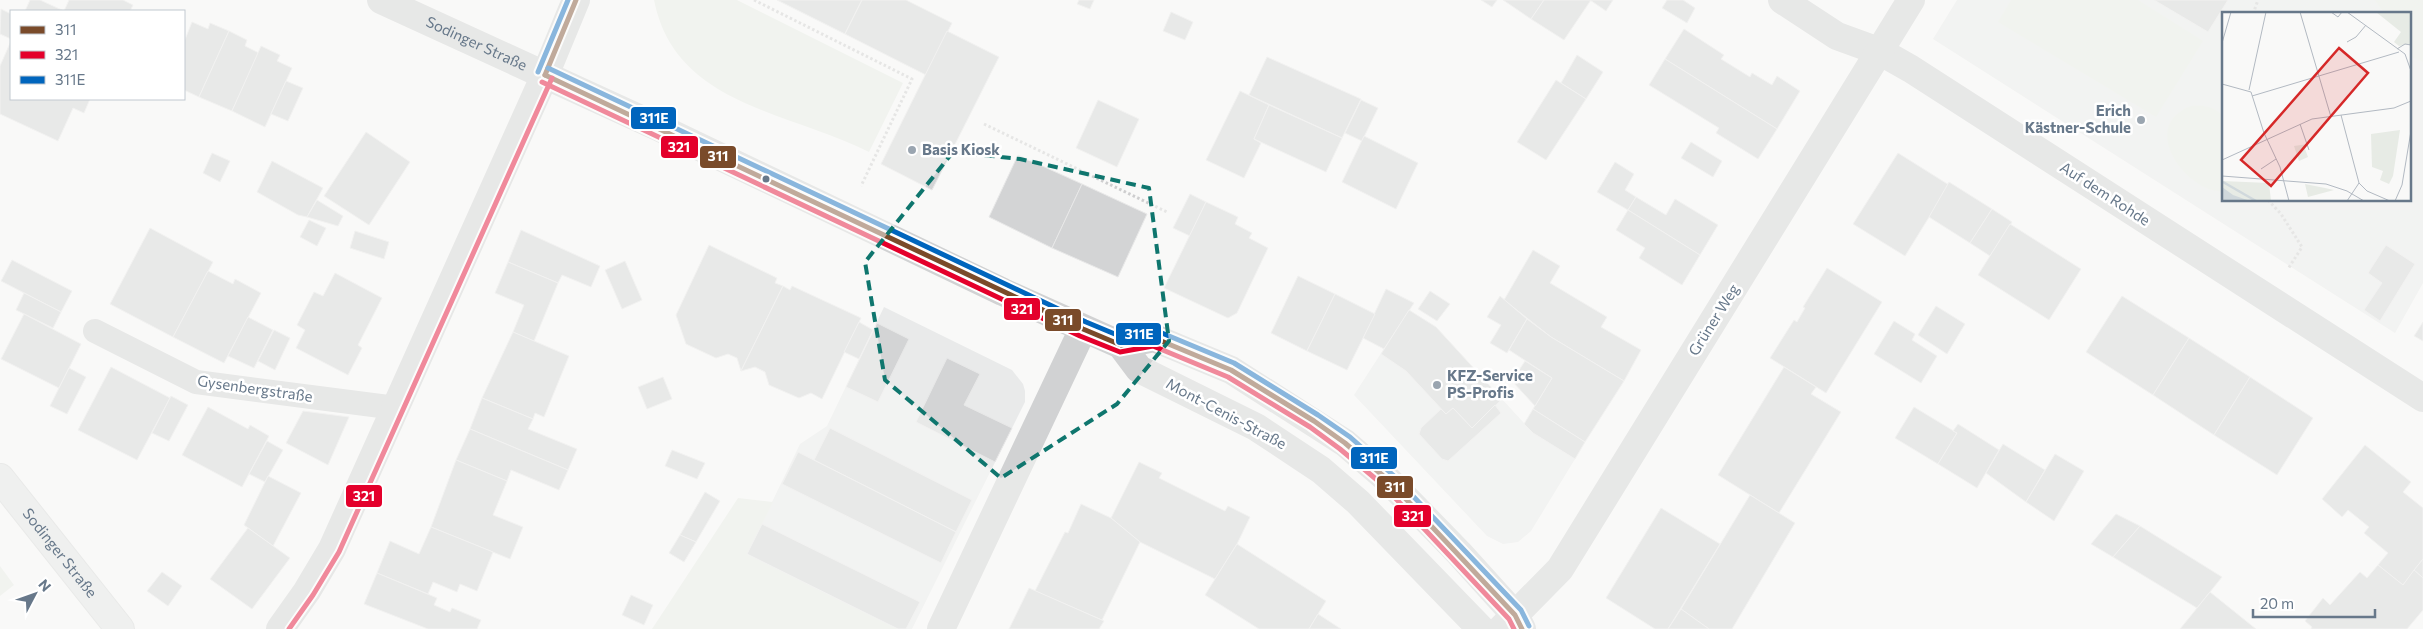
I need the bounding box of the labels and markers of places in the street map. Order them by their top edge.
place label: Erich Kästner-Schule [2025,101,2131,136]
marker: Erich Kästner-Schule [2135,114,2147,126]
place label: Basis Kiosk [922,140,1000,158]
marker: Basis Kiosk [906,144,918,156]
unlabelled marker [761,174,771,184]
place label: KFZ-Service PS-Profis [1447,366,1533,401]
marker: KFZ-Service PS-Profis [1431,379,1443,391]

